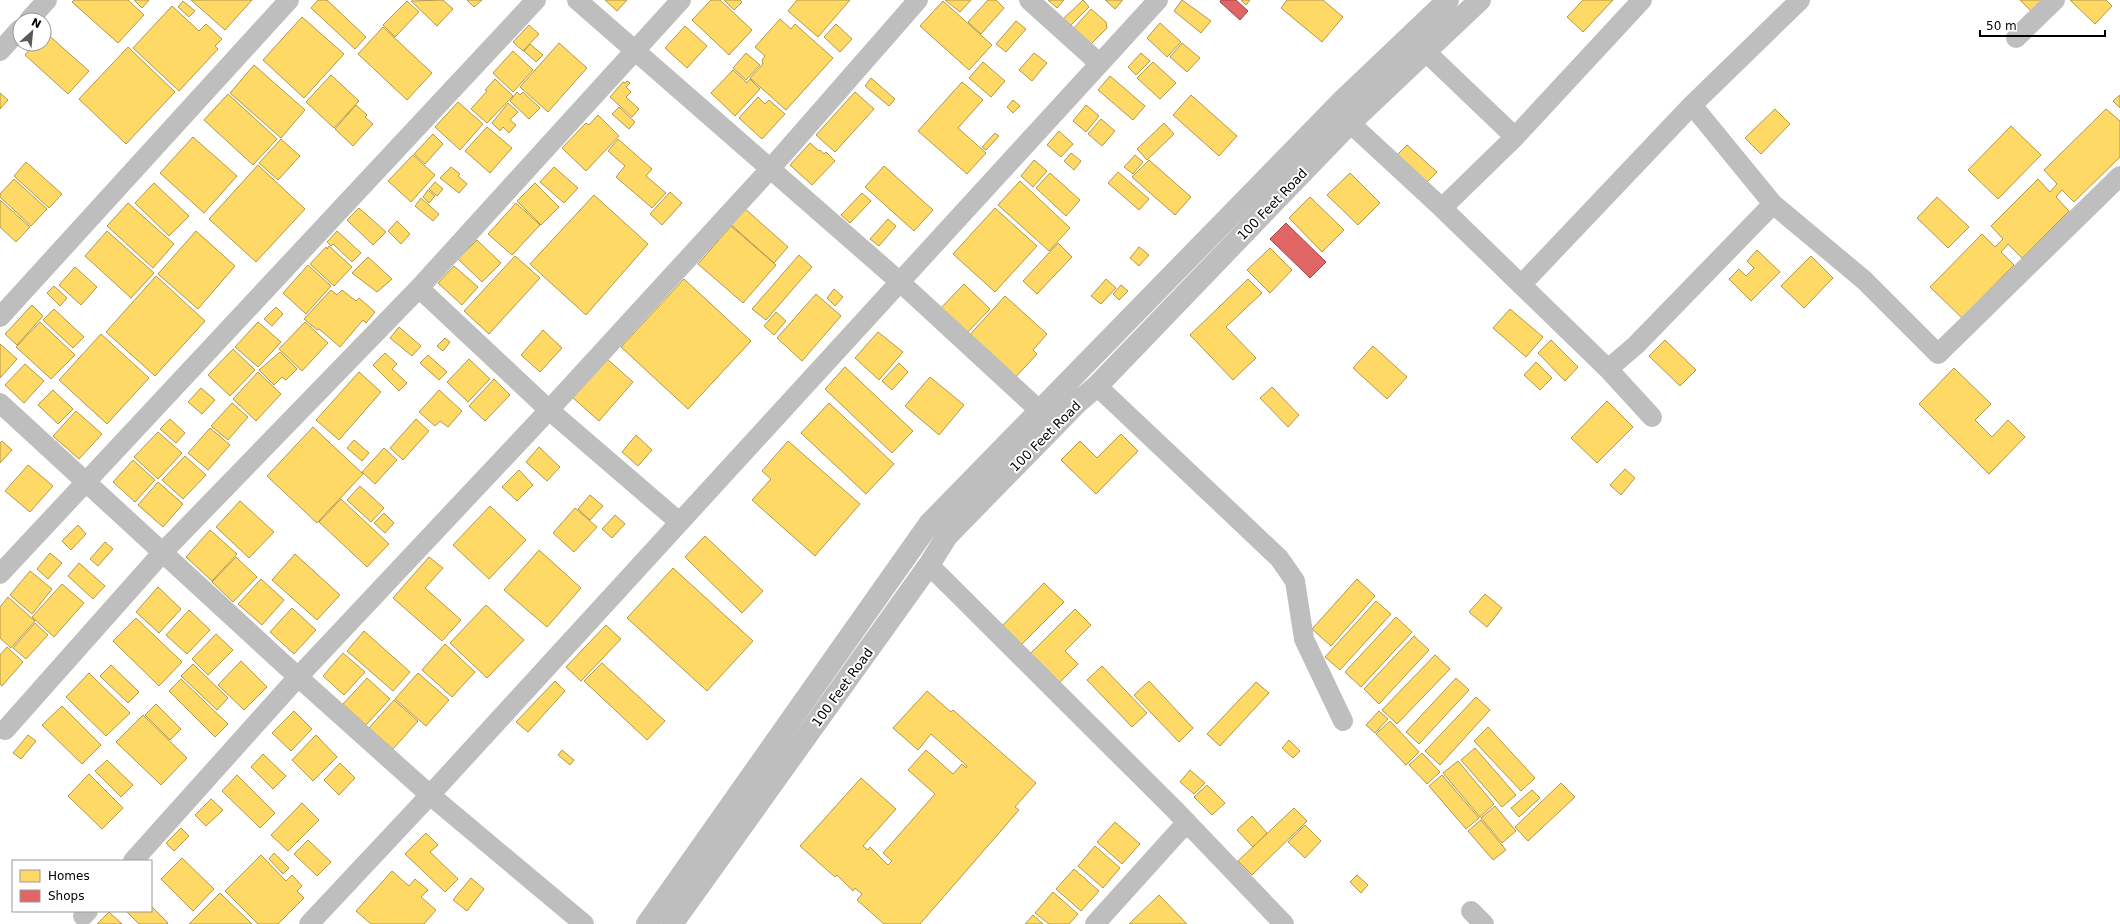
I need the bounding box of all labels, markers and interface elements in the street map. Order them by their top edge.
north arrow [12,12,52,52]
scale bar [1980,12,2105,38]
text: N [29,16,43,31]
text: 50 m [1986,19,2017,33]
street label: 100 Feet Road [1234,165,1310,243]
street label: 100 Feet Road [1007,398,1084,475]
street label: 100 Feet Road [809,645,876,730]
legend [12,860,152,912]
text: Homes [48,869,90,883]
text: Shops [48,889,84,903]

